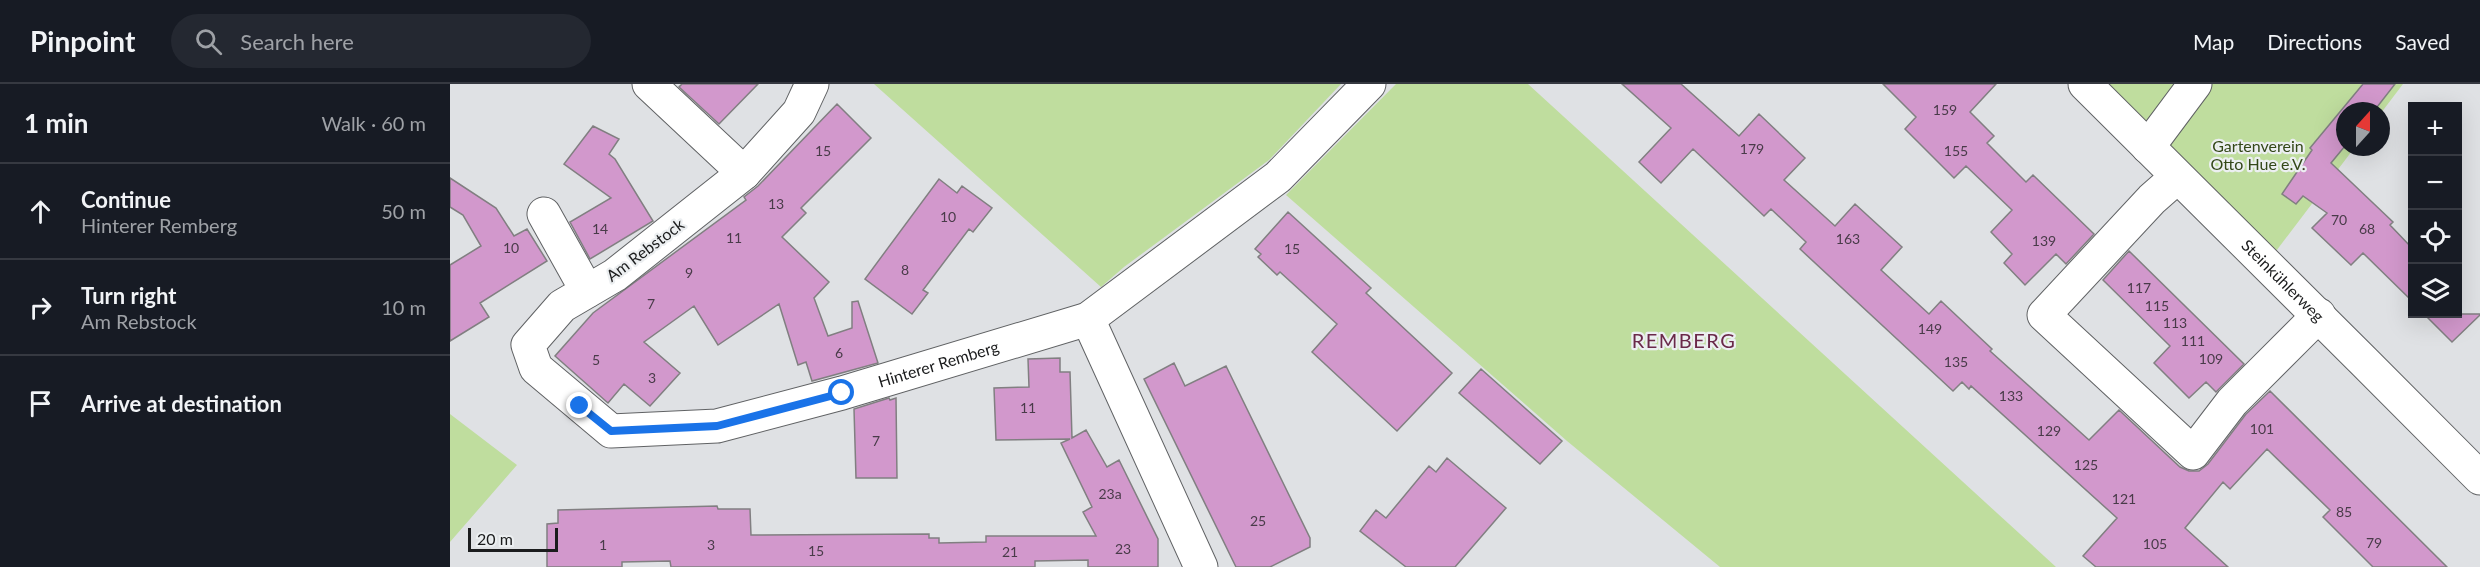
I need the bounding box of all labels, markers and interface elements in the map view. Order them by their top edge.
search box [171,14,591,68]
text: Pinpoint [30,24,135,58]
icon: search [192,25,225,58]
text: Search here [240,28,354,55]
text: Map [2193,29,2234,54]
text: Directions [2267,29,2362,54]
text: Saved [2395,29,2450,54]
house number: 159 [1933,101,1957,118]
north arrow [2336,102,2390,156]
map controls [2408,102,2462,318]
button: + [2408,102,2462,156]
text: 1 min [24,107,88,139]
text: Walk · 60 m [321,111,426,135]
park label: Gartenverein Otto Hue e.V. [2211,136,2305,173]
house number: 179 [1740,140,1764,157]
house number: 15 [815,142,831,159]
house number: 155 [1944,142,1968,159]
button: − [2408,156,2462,210]
text: Continue [81,186,171,213]
icon: ahead [24,195,57,228]
house number: 13 [768,195,784,212]
text: 50 m [381,199,426,223]
house number: 10 [940,208,956,225]
button: locate [2408,210,2462,264]
house number: 70 [2331,211,2347,228]
text: Hinterer Remberg [81,213,237,237]
street label: Am Rebstock [602,214,688,285]
house number: 14 [592,220,608,237]
house number: 68 [2359,220,2375,237]
house number: 11 [726,229,742,246]
house number: 163 [1836,230,1860,247]
house number: 139 [2032,232,2056,249]
street label: Steinkühlerweg [2238,235,2328,325]
house number: 10 [503,239,519,256]
house number: 15 [1284,240,1300,257]
house number: 8 [901,261,909,278]
house number: 9 [685,264,693,281]
button: layers [2408,264,2462,318]
house number: 117 [2127,279,2151,296]
text: Turn right [81,282,176,309]
icon: right [24,291,57,324]
text: 10 m [381,295,426,319]
house number: 7 [647,295,655,312]
house number: 115 [2145,297,2169,314]
text: Am Rebstock [81,309,197,333]
house number: 113 [2163,314,2187,331]
house number: 149 [1918,320,1942,337]
district label: REMBERG [1632,328,1736,352]
house number: 111 [2181,332,2205,349]
street label: Hinterer Remberg [876,336,1001,391]
house number: 6 [835,344,843,361]
house number: 109 [2199,350,2223,367]
house number: 5 [592,351,600,368]
house number: 135 [1944,353,1968,370]
house number: 3 [648,369,656,386]
route start [828,379,854,405]
icon: arrive [24,387,57,420]
house number: 133 [1999,387,2023,404]
text: Arrive at destination [81,390,282,417]
route end [566,392,592,418]
house number: 11 [1020,399,1036,416]
house number: 101 [2250,420,2274,437]
house number: 129 [2037,422,2061,439]
house number: 7 [872,432,880,449]
house number: 125 [2074,456,2098,473]
house number: 23a [1098,485,1122,502]
house number: 121 [2112,490,2136,507]
house number: 85 [2336,503,2352,520]
house number: 25 [1250,512,1266,529]
scale bar [468,525,558,552]
text: 20 m [477,529,513,548]
house number: 79 [2366,534,2382,551]
house number: 105 [2143,535,2167,552]
house number: 1 [599,536,607,553]
house number: 3 [707,536,715,553]
house number: 23 [1115,540,1131,557]
house number: 15 [808,542,824,559]
house number: 21 [1002,543,1018,560]

